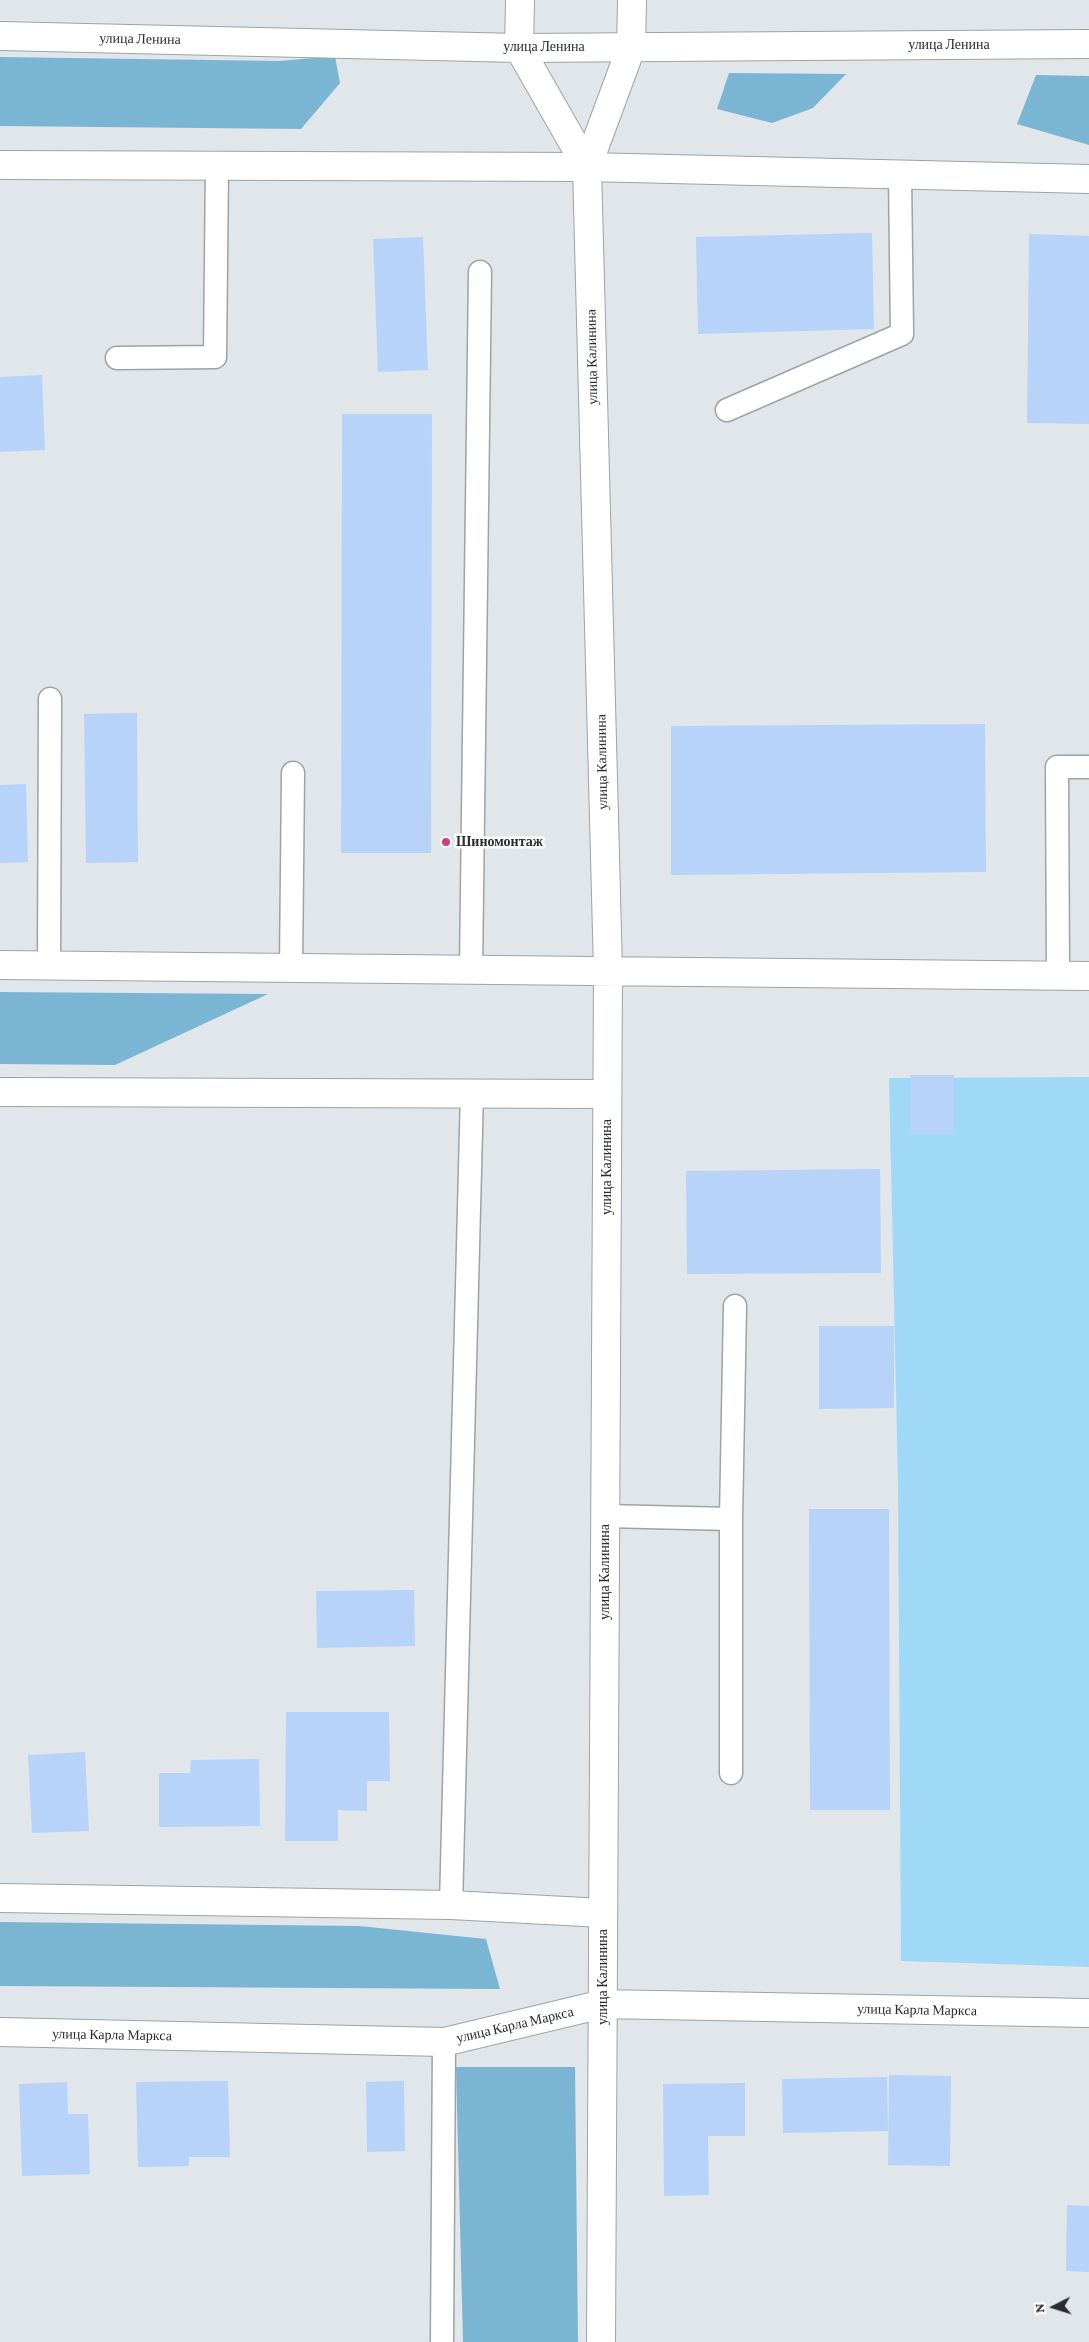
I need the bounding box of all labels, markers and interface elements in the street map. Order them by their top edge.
street label: улица Ленина [99,30,181,48]
street label: улица Ленина [908,37,990,53]
street label: улица Ленина [503,39,585,55]
street label: улица Калинина [583,309,601,405]
street label: улица Калинина [593,714,611,810]
place label: Шиномонтаж [456,834,543,850]
marker: Шиномонтаж [440,836,452,848]
street label: улица Калинина [599,1119,615,1215]
street label: улица Калинина [597,1524,613,1620]
street label: улица Калинина [595,1929,611,2025]
street label: улица Карла Маркса [857,2001,977,2019]
street label: улица Карла Маркса [455,2003,575,2047]
street label: улица Карла Маркса [52,2026,172,2044]
north arrow [1029,2282,1079,2332]
text: N [1031,2303,1047,2314]

